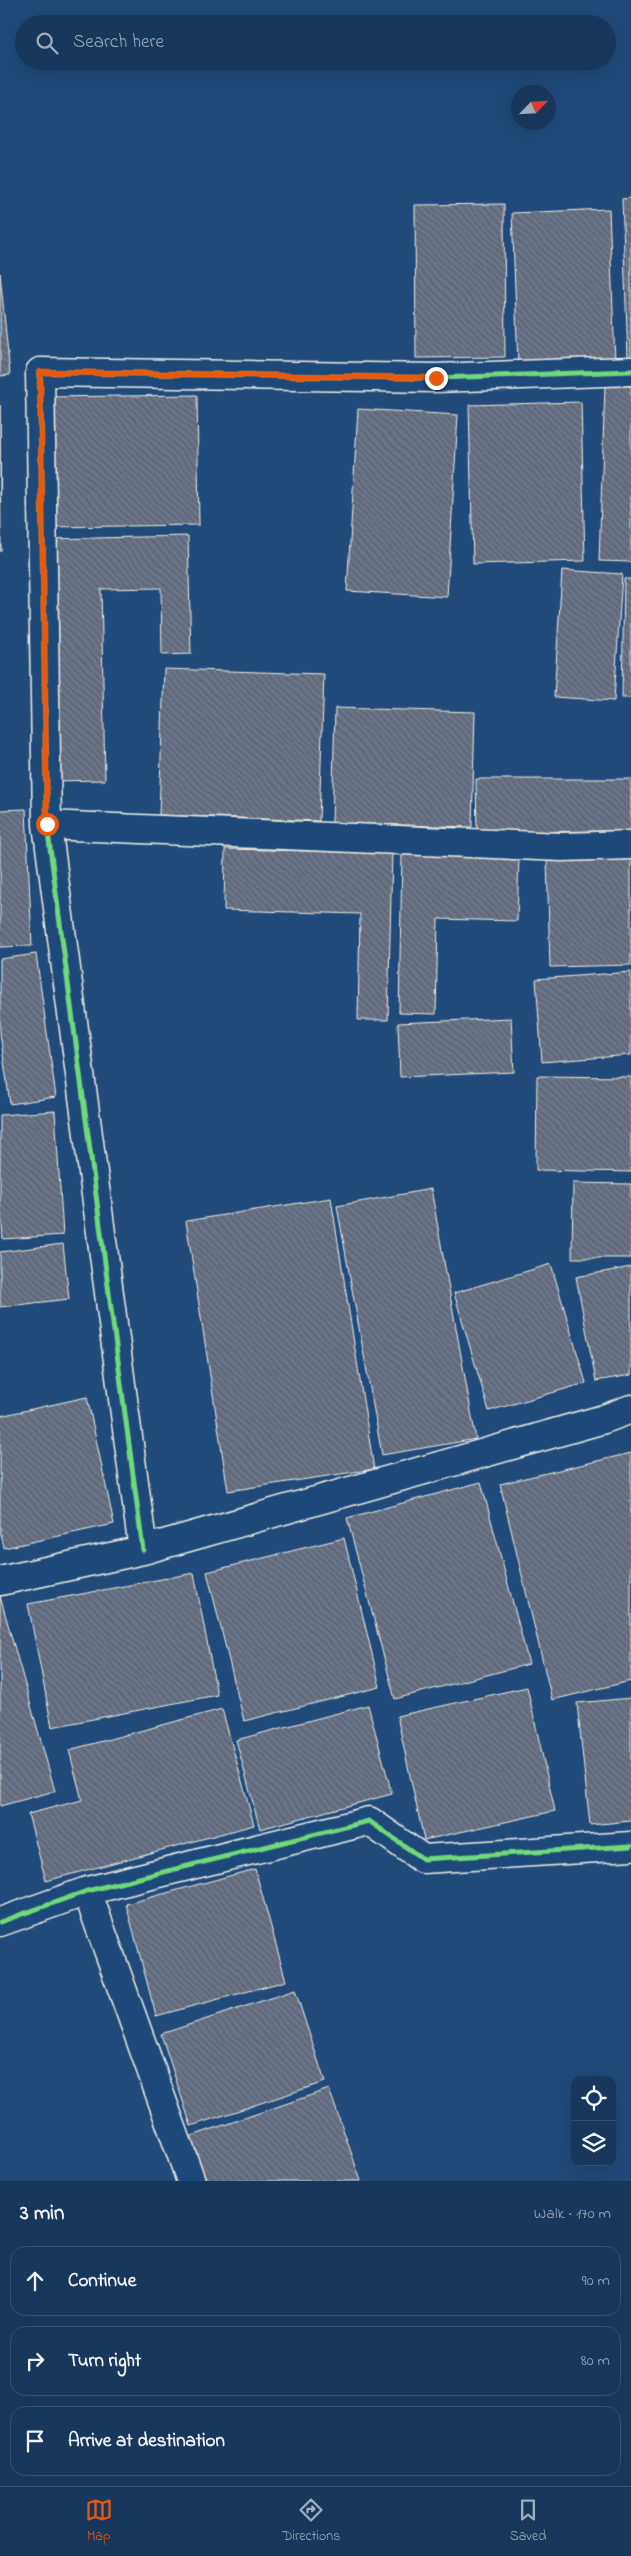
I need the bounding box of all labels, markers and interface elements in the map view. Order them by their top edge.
search box [15,15,616,70]
icon: search [33,29,61,57]
text: Search here [73,29,164,56]
north arrow [511,85,556,130]
route end [425,367,448,390]
route start [36,813,59,836]
map controls [571,2076,616,2166]
button: locate [571,2076,616,2121]
button: layers [571,2121,616,2166]
text: 3 min [20,2199,64,2229]
text: Walk · 170 m [534,2202,611,2226]
icon: ahead [21,2267,49,2295]
text: Continue [68,2268,136,2295]
text: 90 m [582,2269,610,2293]
icon: right [21,2347,49,2375]
text: Turn right [68,2348,141,2375]
text: 80 m [581,2349,610,2373]
icon: arrive [21,2427,49,2455]
text: Arrive at destination [68,2428,225,2455]
tab: Map [85,2496,113,2547]
tab: Directions [282,2496,340,2547]
tab: Saved [510,2496,546,2547]

